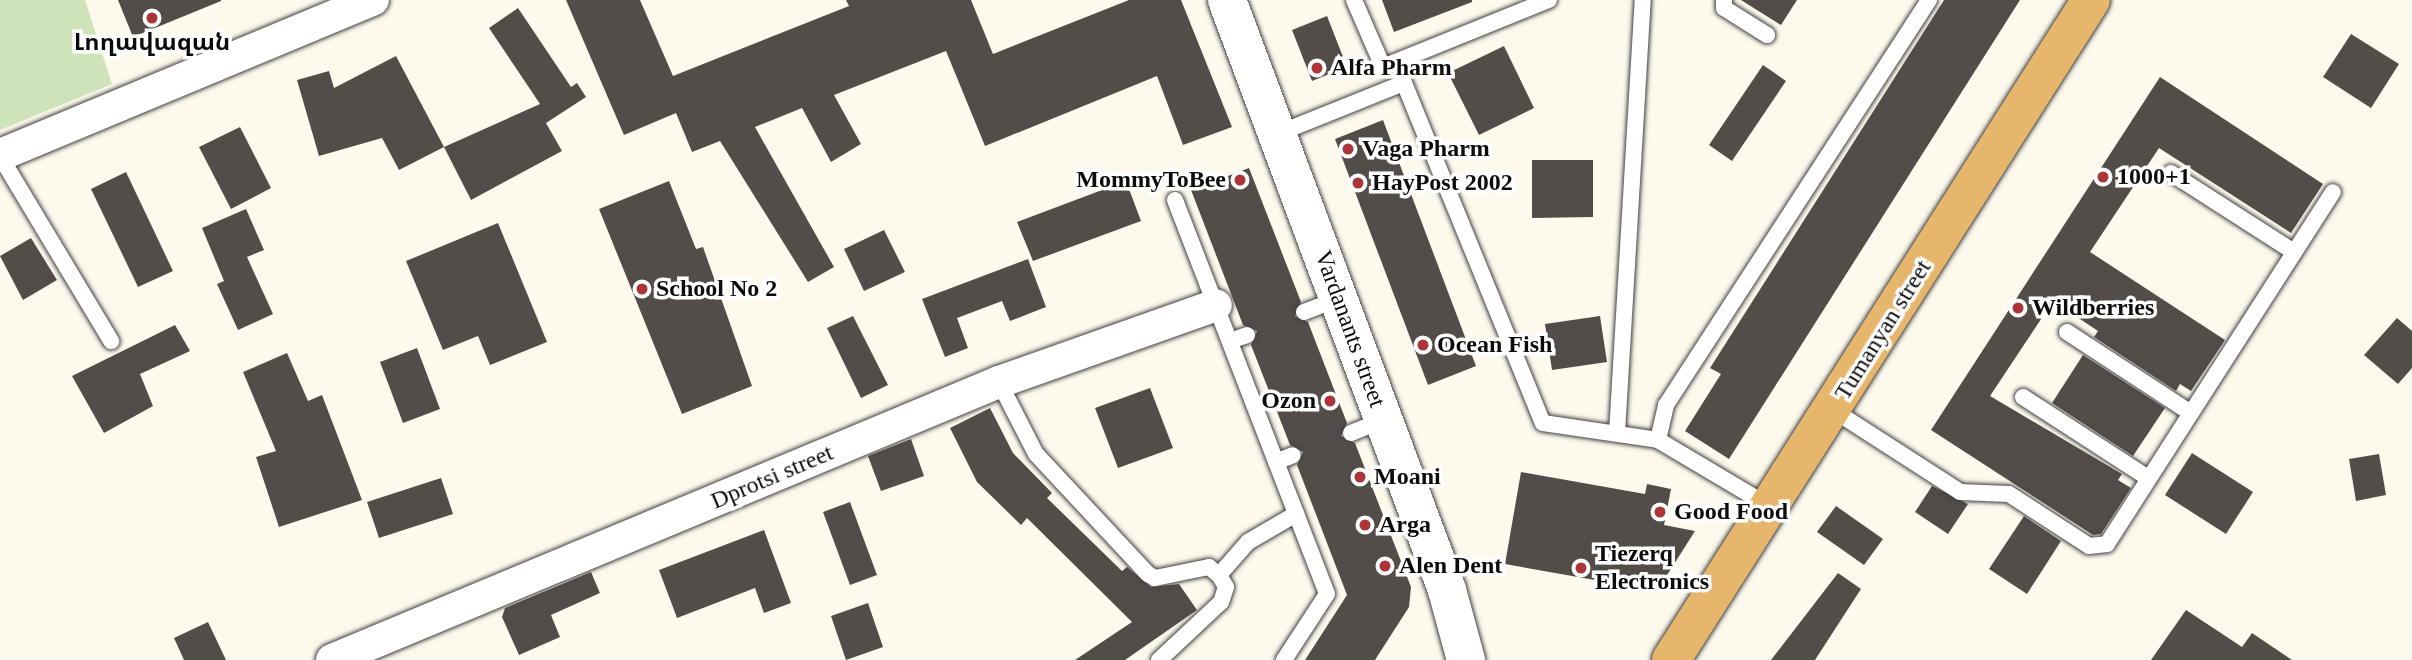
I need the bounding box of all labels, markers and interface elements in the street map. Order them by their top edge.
marker: Լողավազան [144,10,160,26]
place label: Լողավազան [74,29,230,57]
place label: Alfa Pharm [1331,54,1452,82]
marker: Alfa Pharm [1309,60,1325,76]
place label: Vaga Pharm [1362,135,1490,163]
marker: Vaga Pharm [1340,141,1356,157]
place label: 1000+1 [2117,163,2191,191]
place label: MommyToBee [1076,166,1226,194]
place label: HayPost 2002 [1372,169,1513,197]
marker: 1000+1 [2095,169,2111,185]
marker: MommyToBee [1232,172,1248,188]
marker: HayPost 2002 [1350,175,1366,191]
street label: Vardanants street [1308,247,1392,411]
street label: Tumanyan street [1828,255,1938,405]
place label: School No 2 [656,275,777,303]
marker: School No 2 [634,281,650,297]
place label: Wildberries [2032,294,2154,322]
marker: Wildberries [2010,300,2026,316]
place label: Ocean Fish [1437,331,1552,359]
marker: Ocean Fish [1415,337,1431,353]
place label: Ozon [1261,387,1316,415]
marker: Ozon [1322,393,1338,409]
street label: Dprotsi street [707,438,837,516]
place label: Moani [1374,463,1441,491]
marker: Moani [1352,469,1368,485]
place label: Good Food [1674,498,1788,526]
marker: Good Food [1652,504,1668,520]
place label: Arga [1379,511,1431,539]
marker: Arga [1357,517,1373,533]
place label: Tiezerq Electronics [1595,540,1709,596]
place label: Alen Dent [1399,552,1502,580]
marker: Alen Dent [1377,558,1393,574]
marker: Tiezerq Electronics [1573,560,1589,576]

